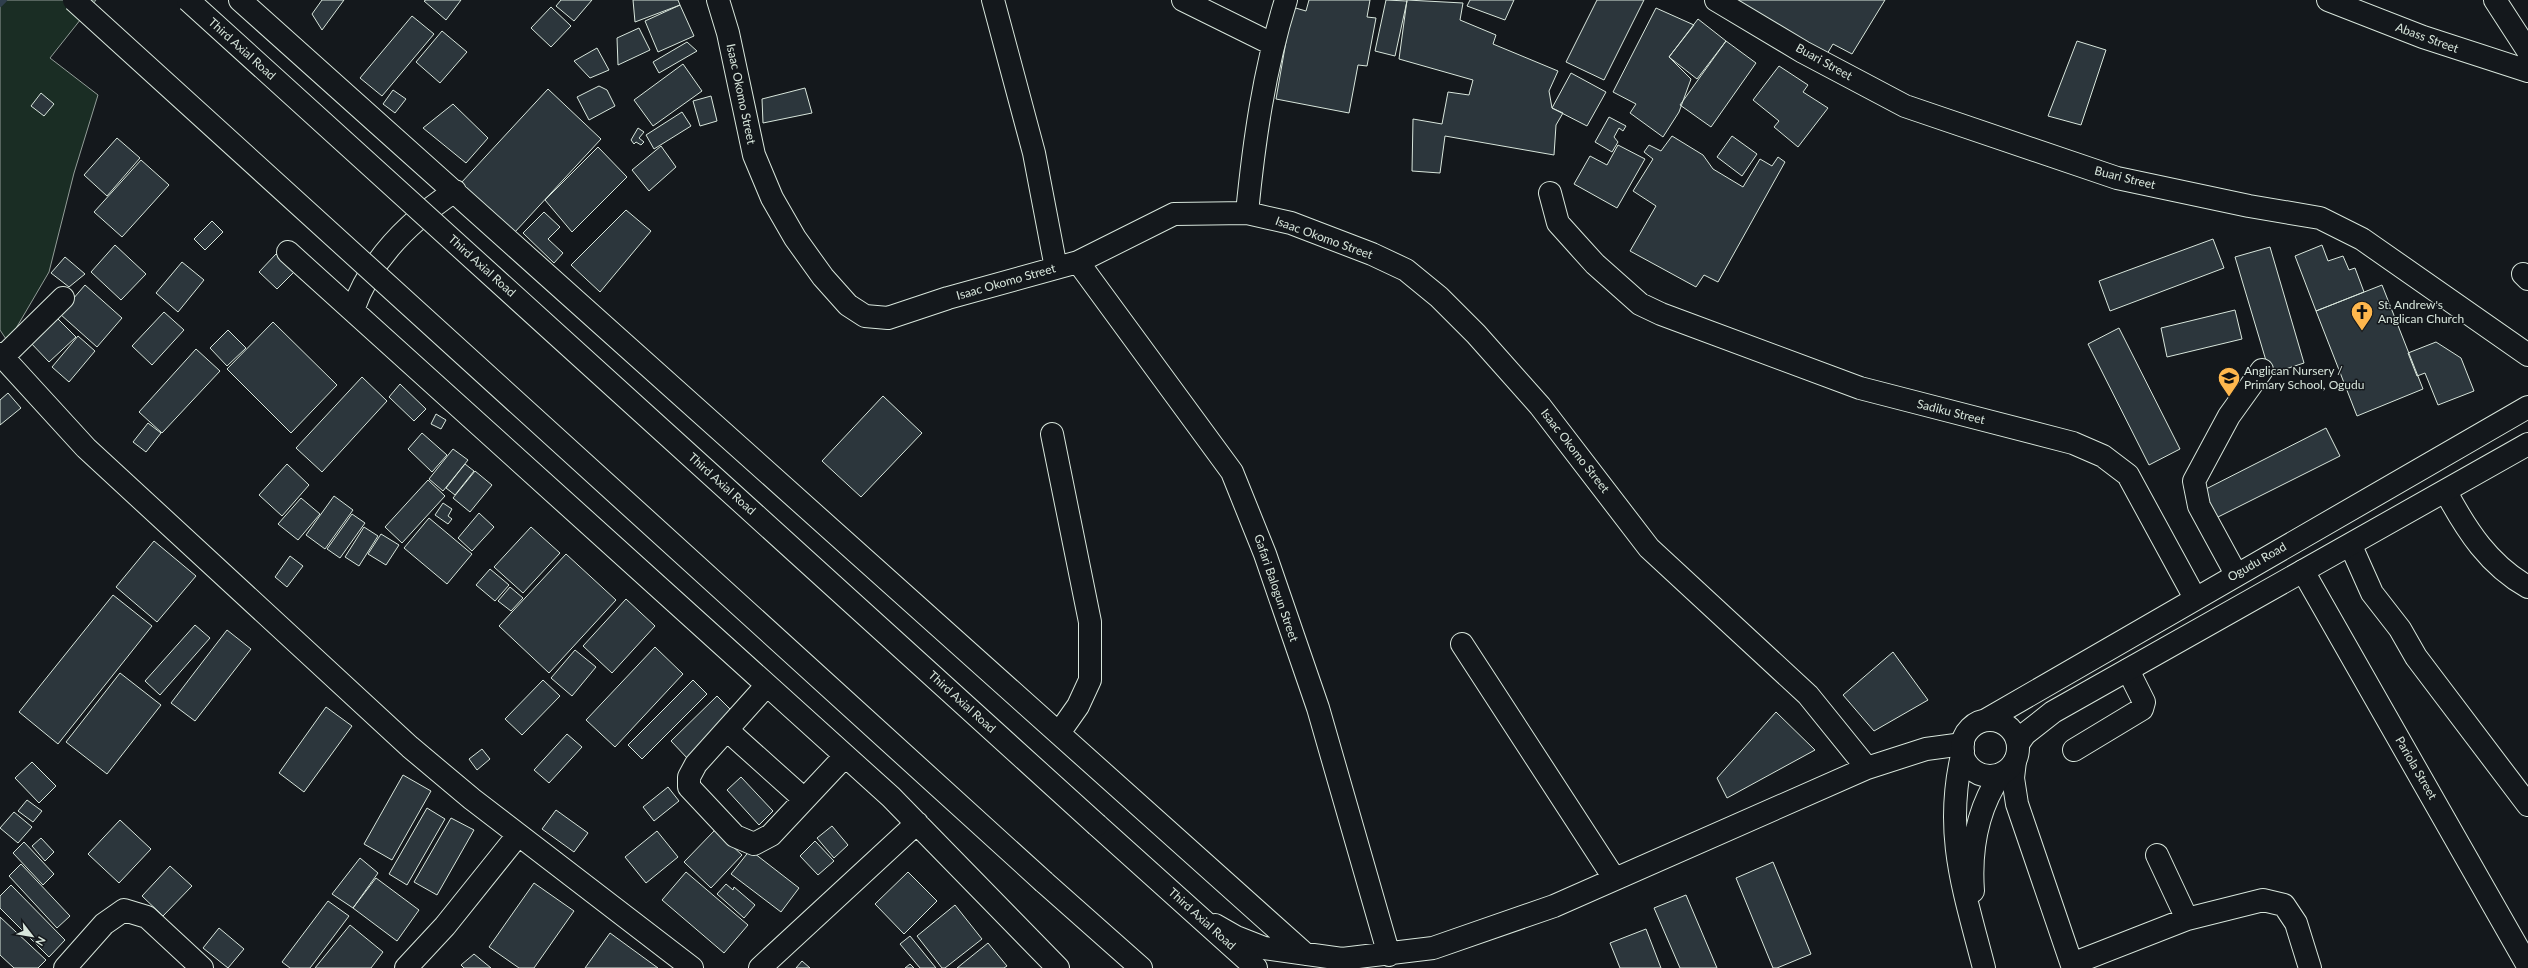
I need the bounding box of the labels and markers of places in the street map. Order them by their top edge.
place label: St. Andrew's Anglican Church [2378,297,2464,326]
church icon: St. Andrew's Anglican Church [2349,299,2375,332]
place label: Anglican Nursery / Primary School, Ogudu [2244,363,2364,392]
school or university icon: Anglican Nursery / Primary School, Ogudu [2216,365,2242,398]

